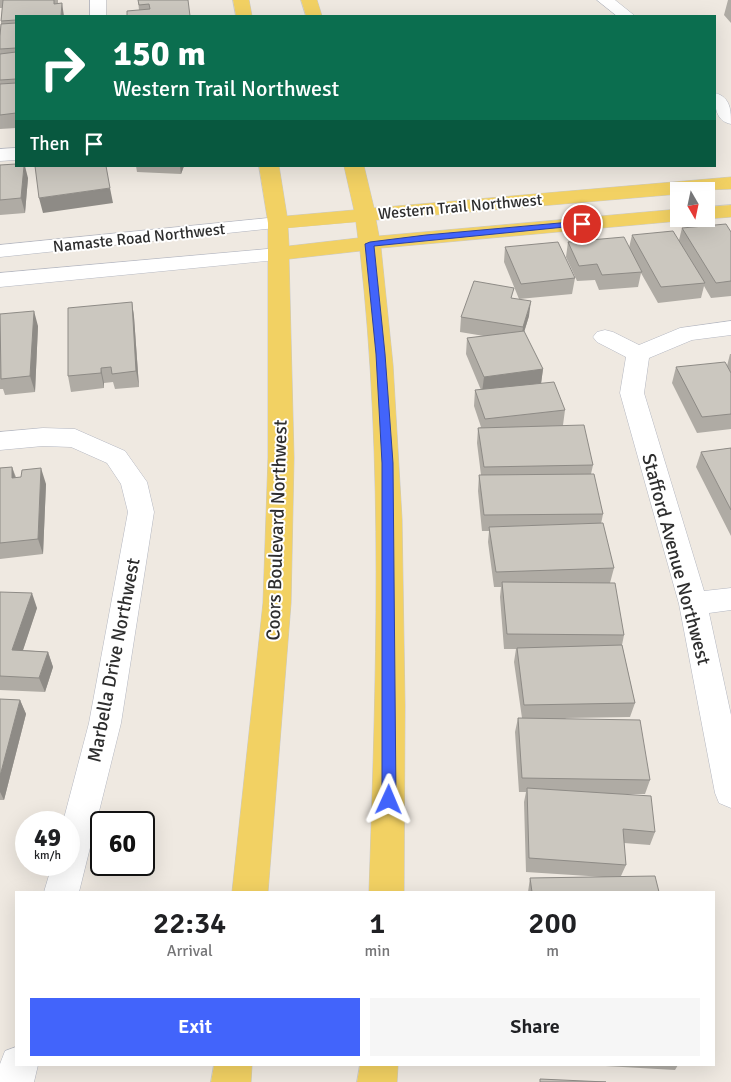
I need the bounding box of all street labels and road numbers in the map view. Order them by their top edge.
street label: Western Trail Northwest [377,190,543,224]
street label: Namaste Road Northwest [52,219,227,257]
street label: Coors Boulevard Northwest [261,419,293,641]
street label: Stafford Avenue Northwest [636,451,716,668]
street label: Marbella Drive Northwest [82,556,146,764]

